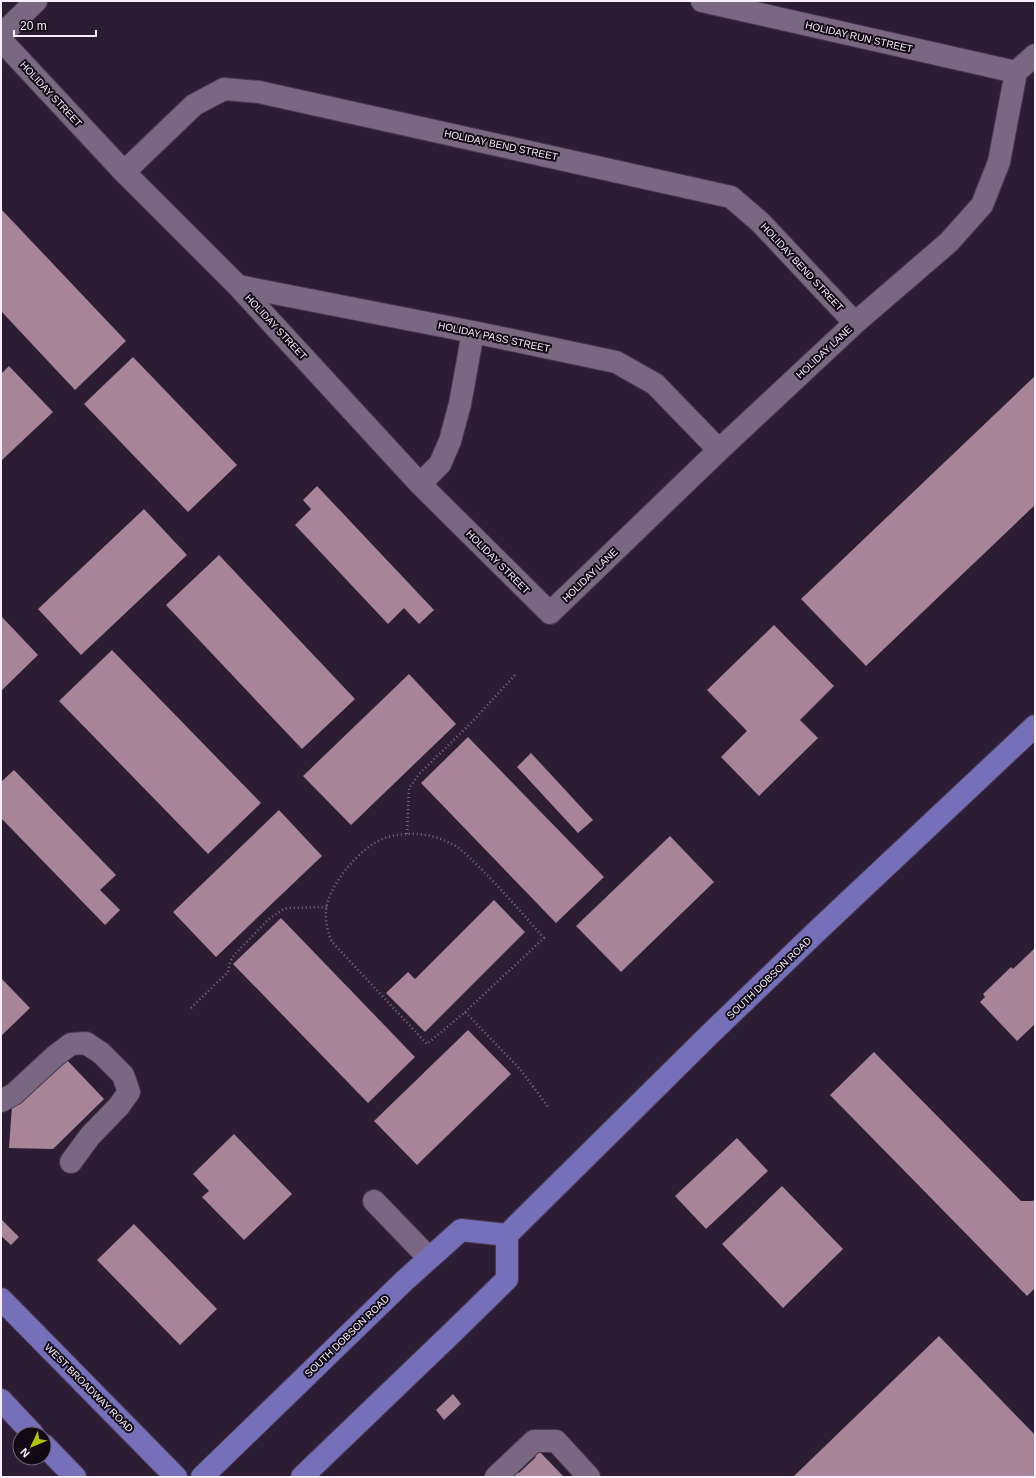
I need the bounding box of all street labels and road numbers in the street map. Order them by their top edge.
street label: HOLIDAY RUN STREET [804,19,914,55]
street label: HOLIDAY STREET [18,59,84,129]
street label: HOLIDAY BEND STREET [443,128,559,162]
street label: HOLIDAY BEND STREET [758,221,846,313]
street label: HOLIDAY STREET [243,292,309,362]
street label: HOLIDAY PASS STREET [437,320,551,354]
street label: HOLIDAY LANE [794,323,854,381]
street label: HOLIDAY STREET [464,528,532,596]
street label: HOLIDAY LANE [560,546,620,604]
street label: SOUTH DOBSON ROAD [725,935,813,1021]
street label: SOUTH DOBSON ROAD [303,1293,391,1379]
street label: WEST BROADWAY ROAD [43,1342,135,1434]

